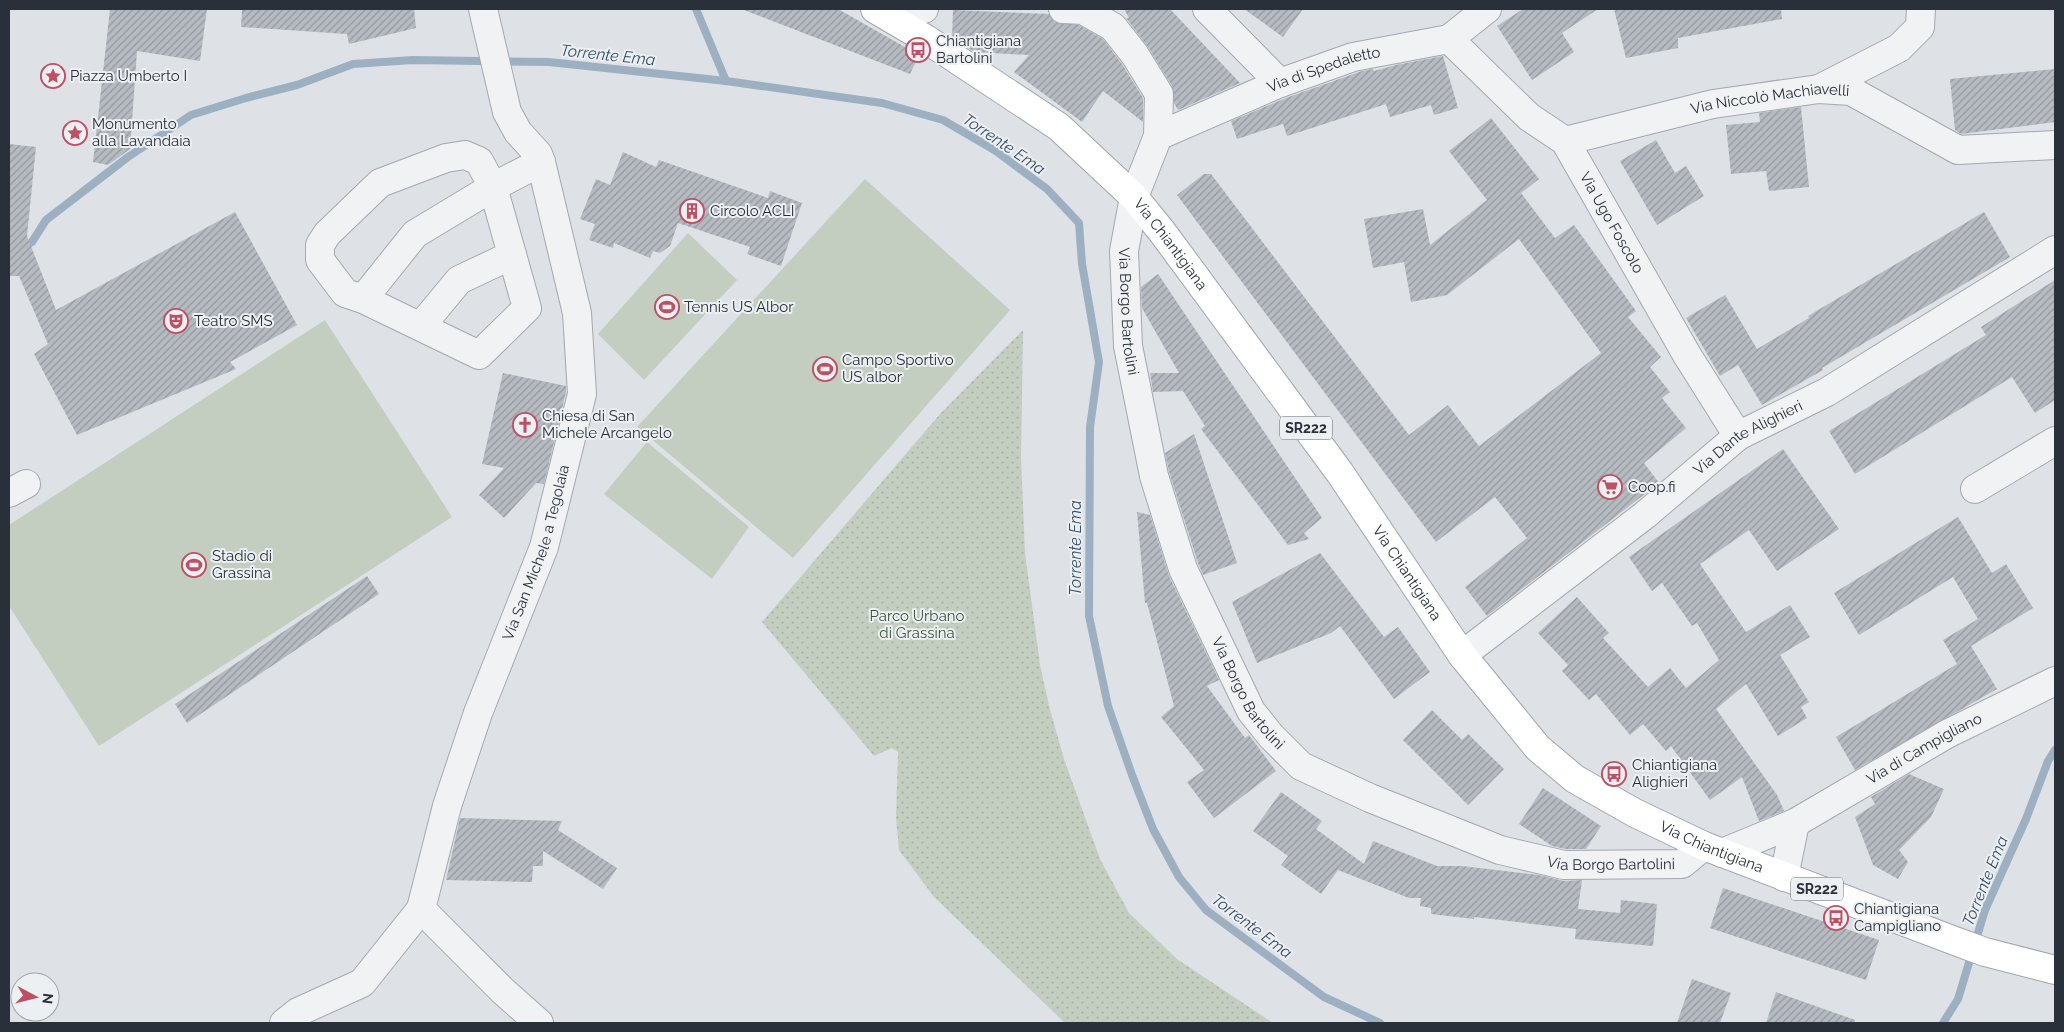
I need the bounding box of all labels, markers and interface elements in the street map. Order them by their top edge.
place label: Chiantigiana Bartolini [936,32,1021,67]
bus stop icon: Chiantigiana Bartolini [905,37,931,63]
water label: Torrente Ema [560,41,657,69]
street label: Via di Spedaletto [1264,43,1382,97]
place icon: Piazza Umberto I [40,63,66,89]
place label: Piazza Umberto I [70,67,187,85]
street label: Via Niccolò Machiavelli [1689,80,1850,118]
water label: Torrente Ema [959,109,1049,179]
place label: Monumento alla Lavandaia [92,115,191,150]
place icon: Monumento alla Lavandaia [62,120,88,146]
street label: Via Ugo Foscolo [1576,169,1647,276]
street label: Via Chiantigiana [1130,195,1211,294]
building icon: Circolo ACLI [679,198,705,224]
place label: Circolo ACLI [710,202,795,220]
street label: Via Borgo Bartolini [1115,247,1143,377]
sports icon: Tennis US Albor [654,294,680,320]
place label: Tennis US Albor [684,298,794,316]
theatre icon: Teatro SMS [163,308,189,334]
place label: Teatro SMS [194,312,273,330]
place label: Campo Sportivo US albor [842,351,954,386]
sports icon: Campo Sportivo US albor [812,356,838,382]
street label: Via Dante Alighieri [1690,397,1805,479]
place label: Chiesa di San Michele Arcangelo [542,407,672,442]
church icon: Chiesa di San Michele Arcangelo [512,412,538,438]
road number: SR222 [1280,416,1332,439]
street label: Via San Michele a Tegolaia [499,463,573,643]
supermarket icon: Coop.fi [1597,474,1623,500]
place label: Coop.fi [1628,478,1676,496]
water label: Torrente Ema [1066,500,1085,596]
street label: Via Chiantigiana [1369,522,1445,624]
place label: Stadio di Grassina [212,547,272,582]
sports icon: Stadio di Grassina [181,552,207,578]
park label: Parco Urbano di Grassina [870,607,965,642]
street label: Via Borgo Bartolini [1208,634,1288,753]
street label: Via di Campigliano [1863,709,1985,788]
place label: Chiantigiana Alighieri [1632,756,1717,791]
bus stop icon: Chiantigiana Alighieri [1601,761,1627,787]
street label: Via Chiantigiana [1657,817,1766,877]
water label: Torrente Ema [1958,833,2012,929]
street label: Via Borgo Bartolini [1545,852,1675,874]
road number: SR222 [1791,878,1843,901]
water label: Torrente Ema [1208,890,1296,963]
place label: Chiantigiana Campigliano [1854,900,1941,935]
bus stop icon: Chiantigiana Campigliano [1823,905,1849,931]
north arrow [10,972,60,1022]
text: N [39,992,56,1005]

